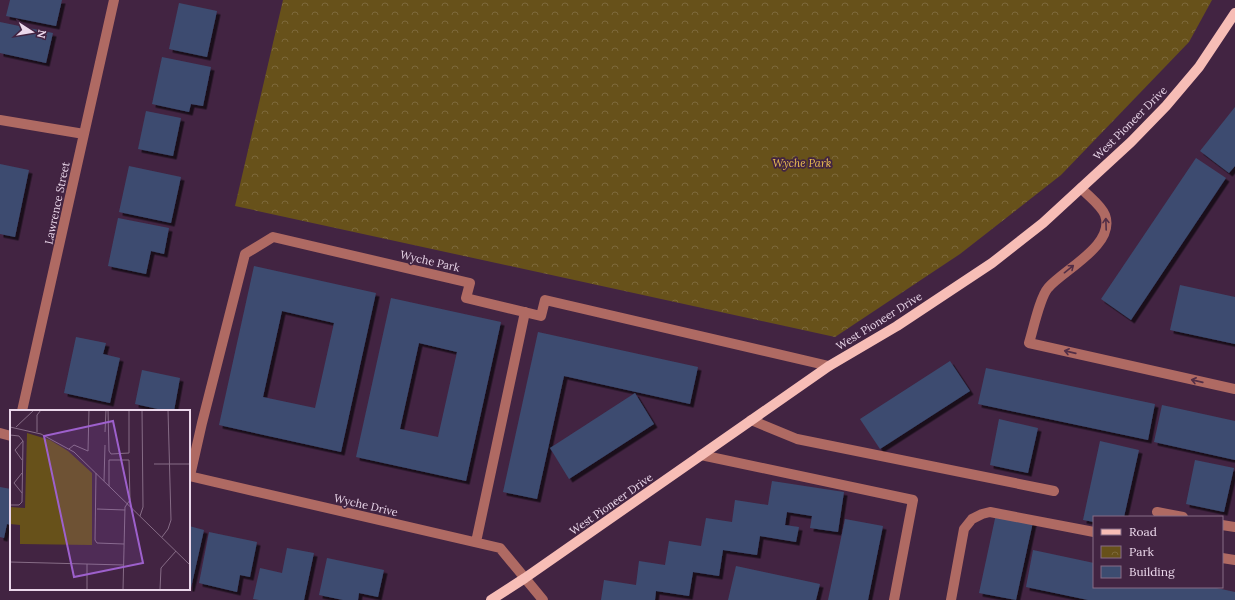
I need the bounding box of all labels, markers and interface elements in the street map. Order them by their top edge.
north arrow [12,12,52,52]
text: N [34,28,50,40]
street label: West Pioneer Drive [1090,83,1170,163]
park label: Wyche Park [772,156,832,170]
street label: Lawrence Street [41,160,73,246]
one-way arrow [1102,218,1110,231]
street label: Wyche Park [399,247,461,275]
one-way arrow [1064,265,1075,274]
street label: West Pioneer Drive [833,289,925,353]
one-way arrow [1064,348,1077,356]
one-way arrow [1191,376,1204,384]
inset map [10,410,190,590]
street label: West Pioneer Drive [567,470,655,538]
street label: Wyche Drive [333,491,399,519]
legend [1093,516,1223,588]
text: Road [1129,524,1157,539]
text: Park [1129,544,1155,559]
text: Building [1129,564,1175,579]

